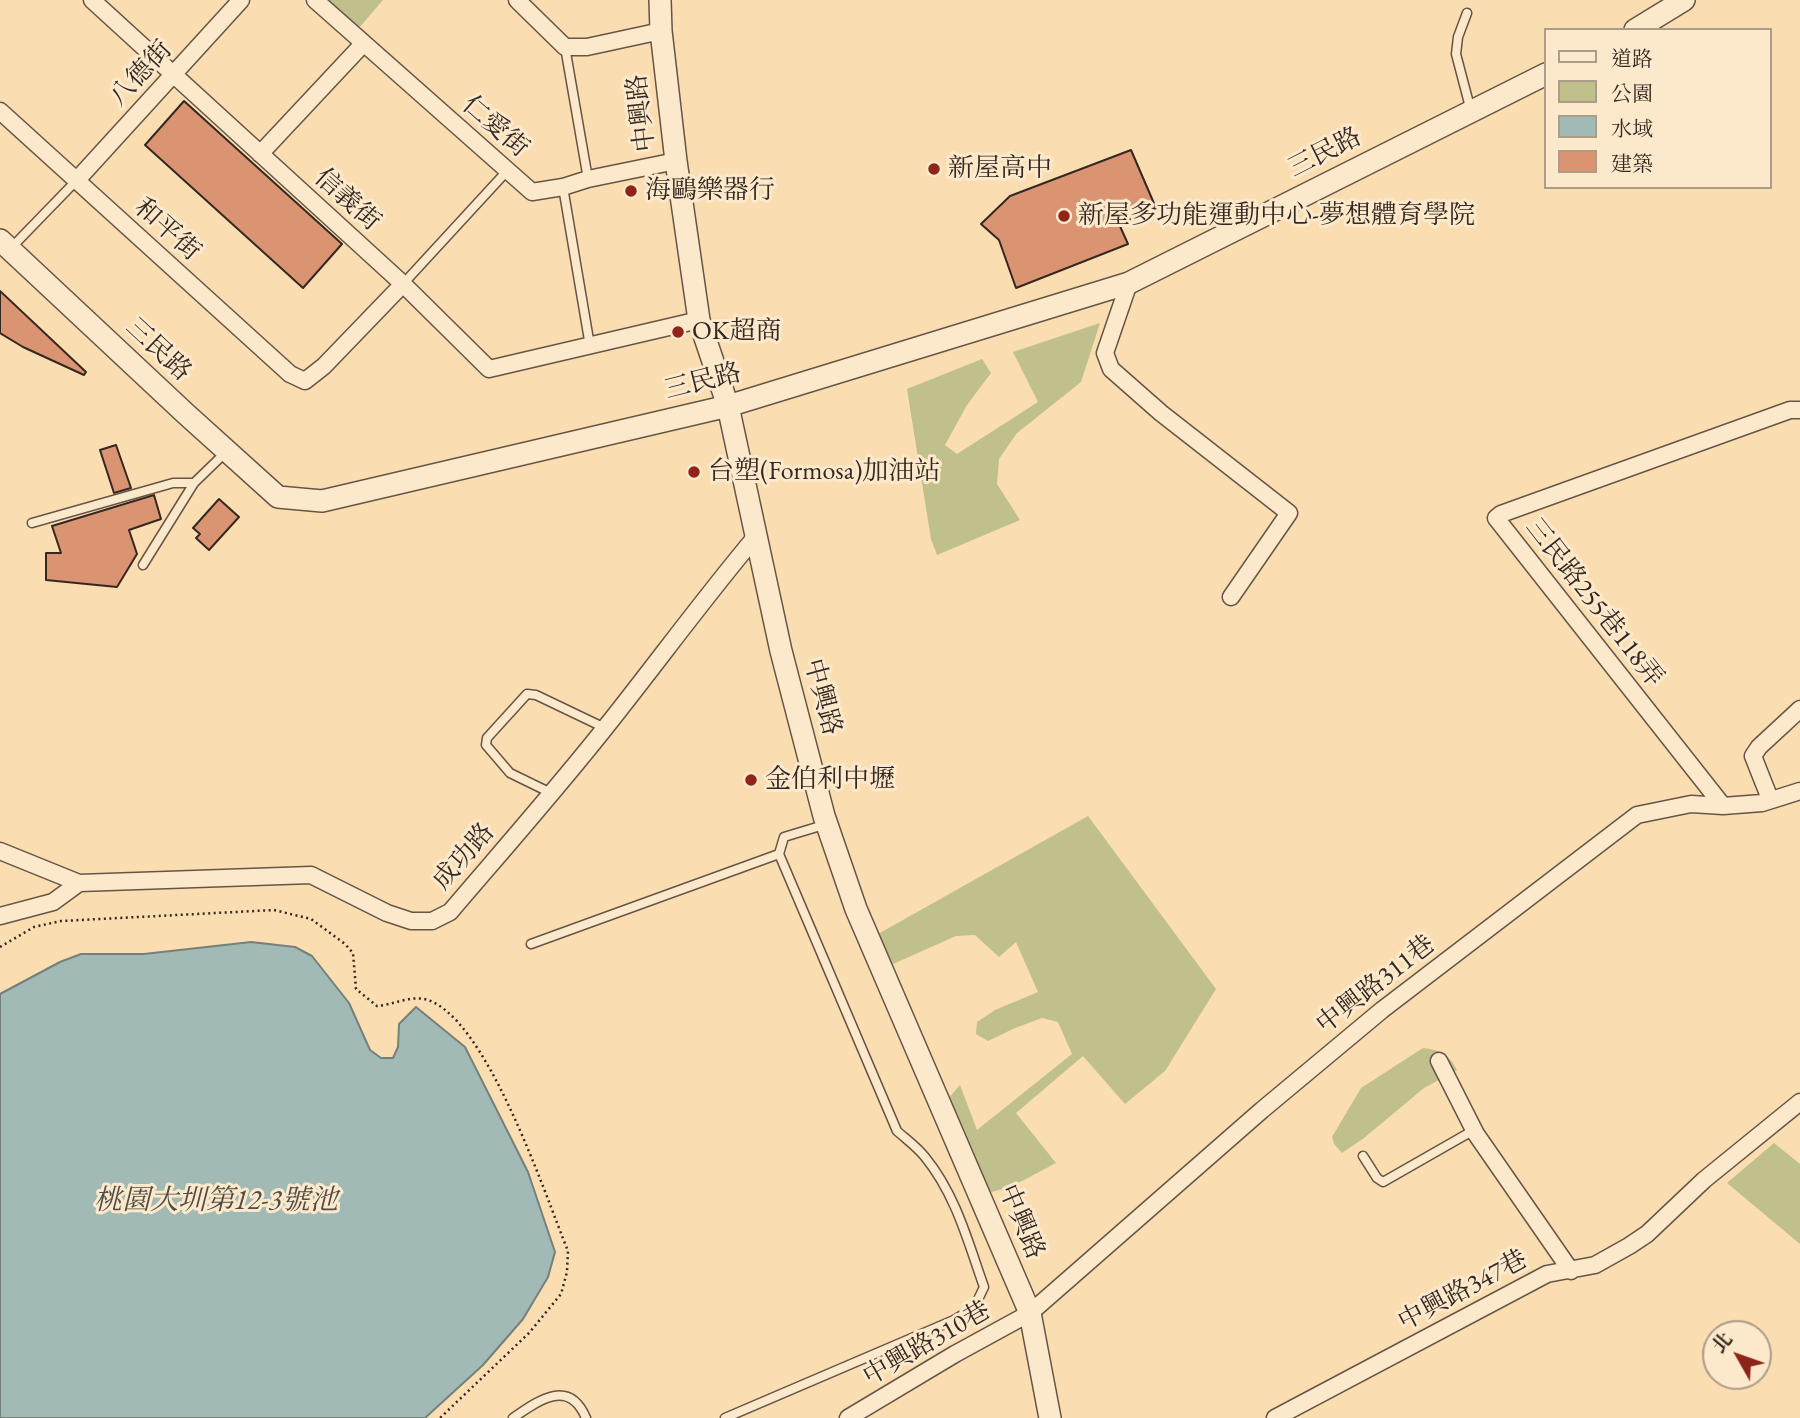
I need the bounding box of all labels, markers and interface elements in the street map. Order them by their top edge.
legend [1545,28,1772,189]
street label: 八德街 [103,35,179,113]
text: 道路 [1611,45,1653,72]
street label: 中興路 [622,72,662,154]
text: 公園 [1611,80,1653,107]
street label: 仁愛街 [455,90,535,164]
text: 水域 [1611,115,1653,142]
street label: 三民路 [1283,121,1367,185]
text: 建築 [1611,150,1653,177]
place label: 新屋高中 [948,153,1052,185]
marker: 新屋高中 [926,161,942,177]
street label: 信義街 [308,162,386,238]
place label: 海鷗樂器行 [645,175,775,207]
marker: 海鷗樂器行 [623,183,639,199]
street label: 和平街 [128,192,206,268]
place label: 新屋多功能運動中心-夢想體育學院 [1078,200,1475,232]
marker: 新屋多功能運動中心-夢想體育學院 [1056,208,1072,224]
street label: 三民路 [119,312,197,388]
place label: OK超商 [692,316,782,348]
marker: OK超商 [670,324,686,340]
street label: 三民路 [661,357,745,407]
place label: 台塑(Formosa)加油站 [708,456,940,488]
marker: 台塑(Formosa)加油站 [686,464,702,480]
street label: 三民路255巷118弄 [1519,513,1669,693]
street label: 中興路 [797,655,847,739]
place label: 金伯利中壢 [765,764,895,796]
marker: 金伯利中壢 [743,772,759,788]
street label: 成功路 [427,817,501,897]
street label: 中興路311巷 [1311,929,1441,1041]
street label: 中興路 [991,1180,1051,1264]
water label: 桃園大圳第12-3號池 [94,1184,338,1218]
street label: 中興路347巷 [1393,1244,1533,1338]
street label: 中興路310巷 [858,1295,996,1393]
north arrow [1702,1320,1772,1390]
text: 北 [1706,1327,1738,1358]

